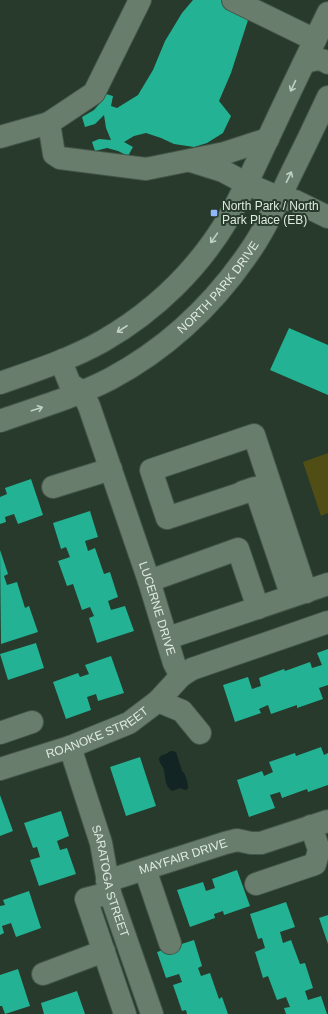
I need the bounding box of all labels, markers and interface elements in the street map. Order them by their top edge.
one-way arrow [289,79,296,91]
one-way arrow [286,172,293,184]
place label: North Park / North Park Place (EB) [222,199,319,227]
marker: North Park / North Park Place (EB) [209,208,219,218]
one-way arrow [210,233,218,244]
street label: NORTH PARK DRIVE [175,238,262,336]
one-way arrow [116,325,128,333]
one-way arrow [30,405,43,412]
street label: LUCERNE DRIVE [136,560,178,657]
street label: ROANOKE STREET [44,704,152,761]
street label: SARATOGA STREET [89,823,132,940]
street label: MAYFAIR DRIVE [137,836,229,877]

